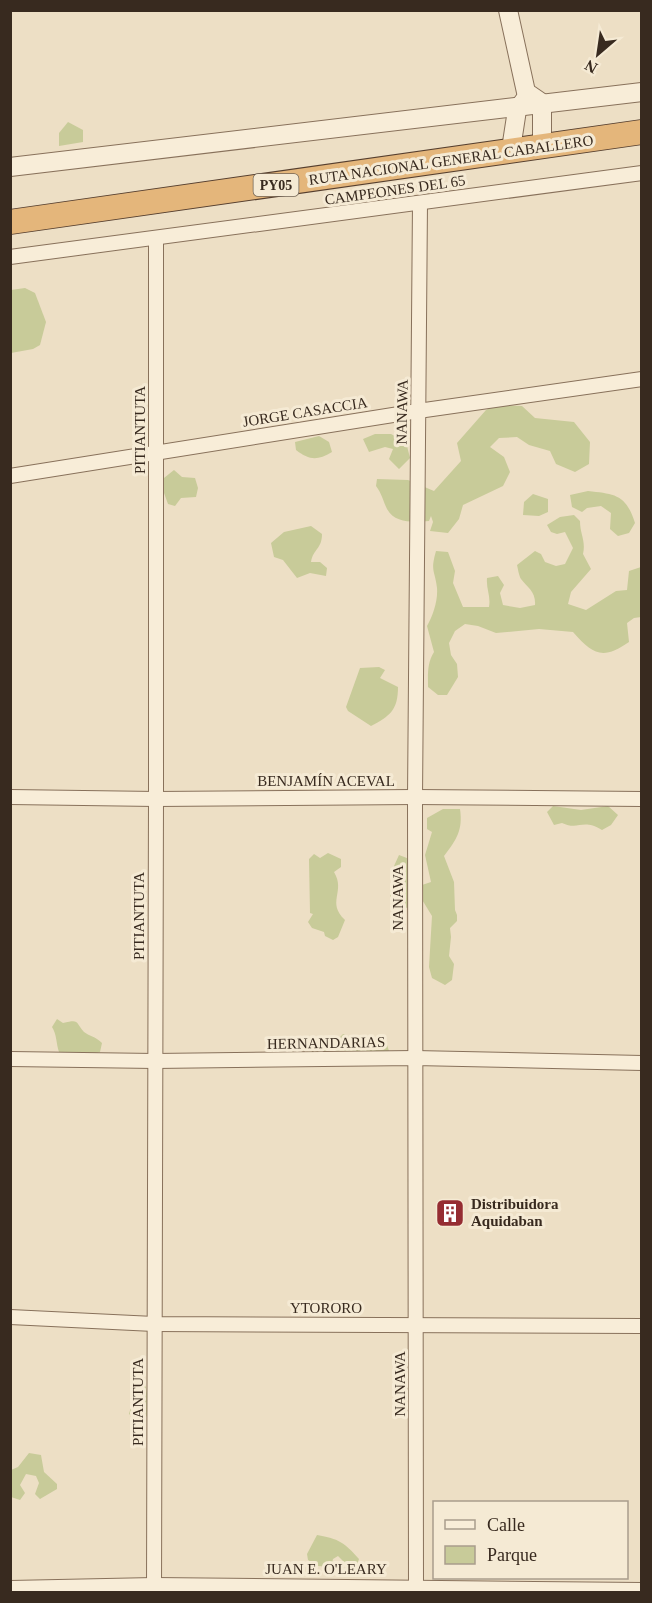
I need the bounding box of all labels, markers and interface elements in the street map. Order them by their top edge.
north arrow [568,24,628,84]
text: N [581,56,600,77]
street label: RUTA NACIONAL GENERAL CABALLERO [308,132,595,188]
street label: CAMPEONES DEL 65 [324,172,466,208]
road number: PY05 [254,174,298,196]
street label: NANAWA [393,379,411,445]
street label: PITIANTUTA [132,386,148,474]
street label: JORGE CASACCIA [241,394,369,430]
street label: BENJAMÍN ACEVAL [257,773,395,789]
street label: NANAWA [390,865,406,931]
street label: PITIANTUTA [131,872,147,960]
street label: HERNANDARIAS [267,1034,385,1052]
place label: Distribuidora Aquidaban [471,1196,559,1229]
building icon: Distribuidora Aquidaban [434,1197,466,1229]
street label: YTORORO [290,1300,362,1316]
street label: NANAWA [392,1351,408,1417]
street label: PITIANTUTA [130,1358,146,1446]
legend [433,1501,628,1579]
text: Calle [487,1515,525,1535]
text: Parque [487,1545,537,1565]
street label: JUAN E. O'LEARY [265,1561,387,1577]

